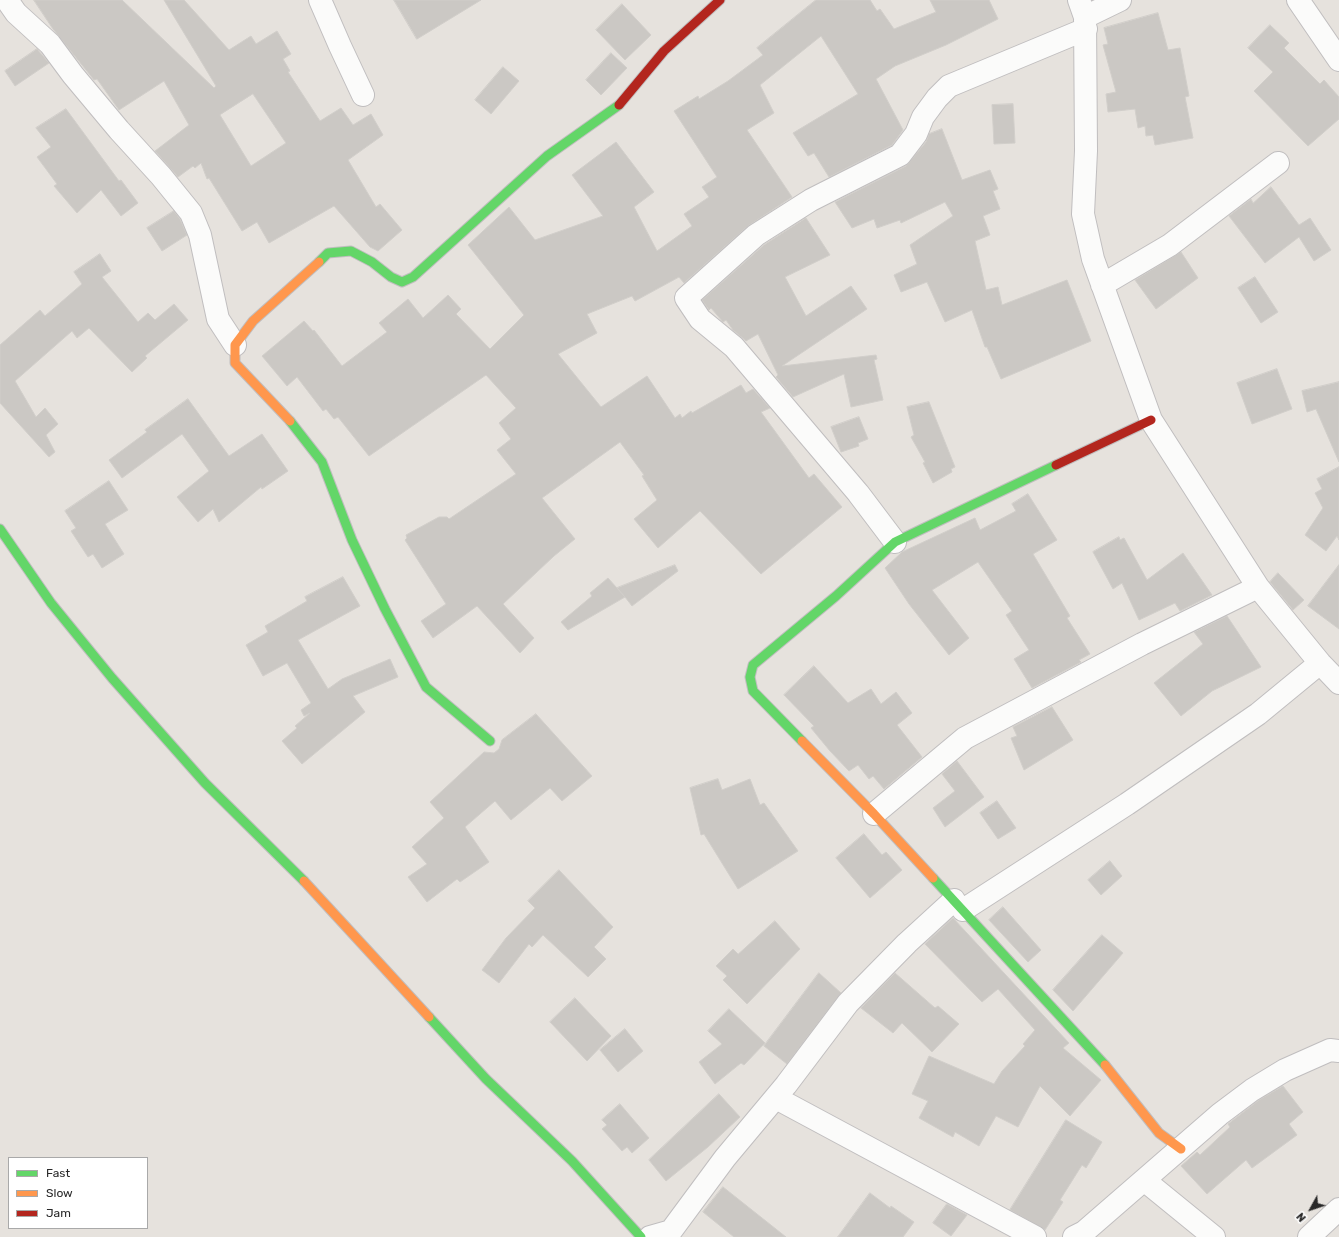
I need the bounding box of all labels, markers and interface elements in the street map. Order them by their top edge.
legend [8,1157,148,1229]
text: Fast [46,1166,70,1180]
text: Slow [46,1186,73,1200]
north arrow [1291,1189,1331,1229]
text: Jam [46,1206,71,1220]
text: N [1294,1210,1309,1224]

